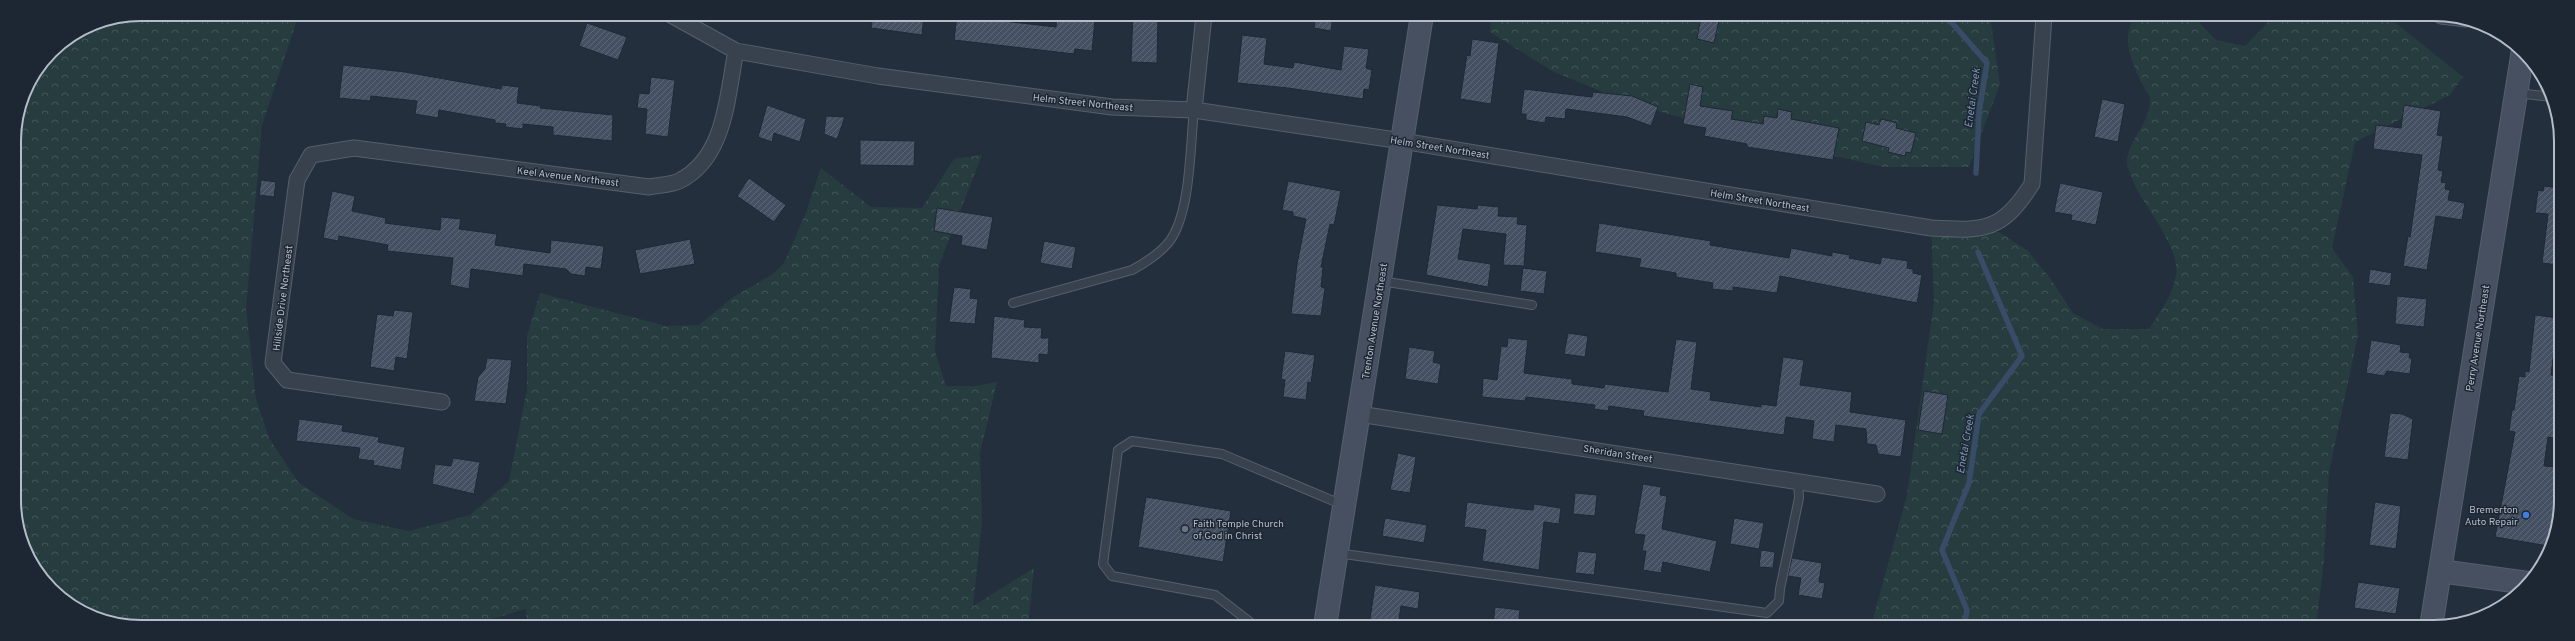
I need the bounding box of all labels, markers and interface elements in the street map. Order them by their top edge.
water label: Enetai Creek [1962,67,1984,129]
street label: Helm Street Northeast [1032,92,1134,115]
street label: Helm Street Northeast [1389,134,1491,163]
street label: Keel Avenue Northeast [516,165,620,190]
street label: Helm Street Northeast [1709,187,1811,216]
street label: Hillside Drive Northeast [271,244,296,352]
street label: Trenton Avenue Northeast [1360,262,1391,380]
street label: Perry Avenue Northeast [2464,284,2493,392]
water label: Enetai Creek [1954,413,1978,475]
street label: Sheridan Street [1582,443,1654,466]
place label: Bremerton Auto Repair [2465,504,2518,529]
marker: Bremerton Auto Repair [2521,510,2531,520]
place label: Faith Temple Church of God in Christ [1193,518,1284,543]
marker: Faith Temple Church of God in Christ [1180,524,1190,534]

